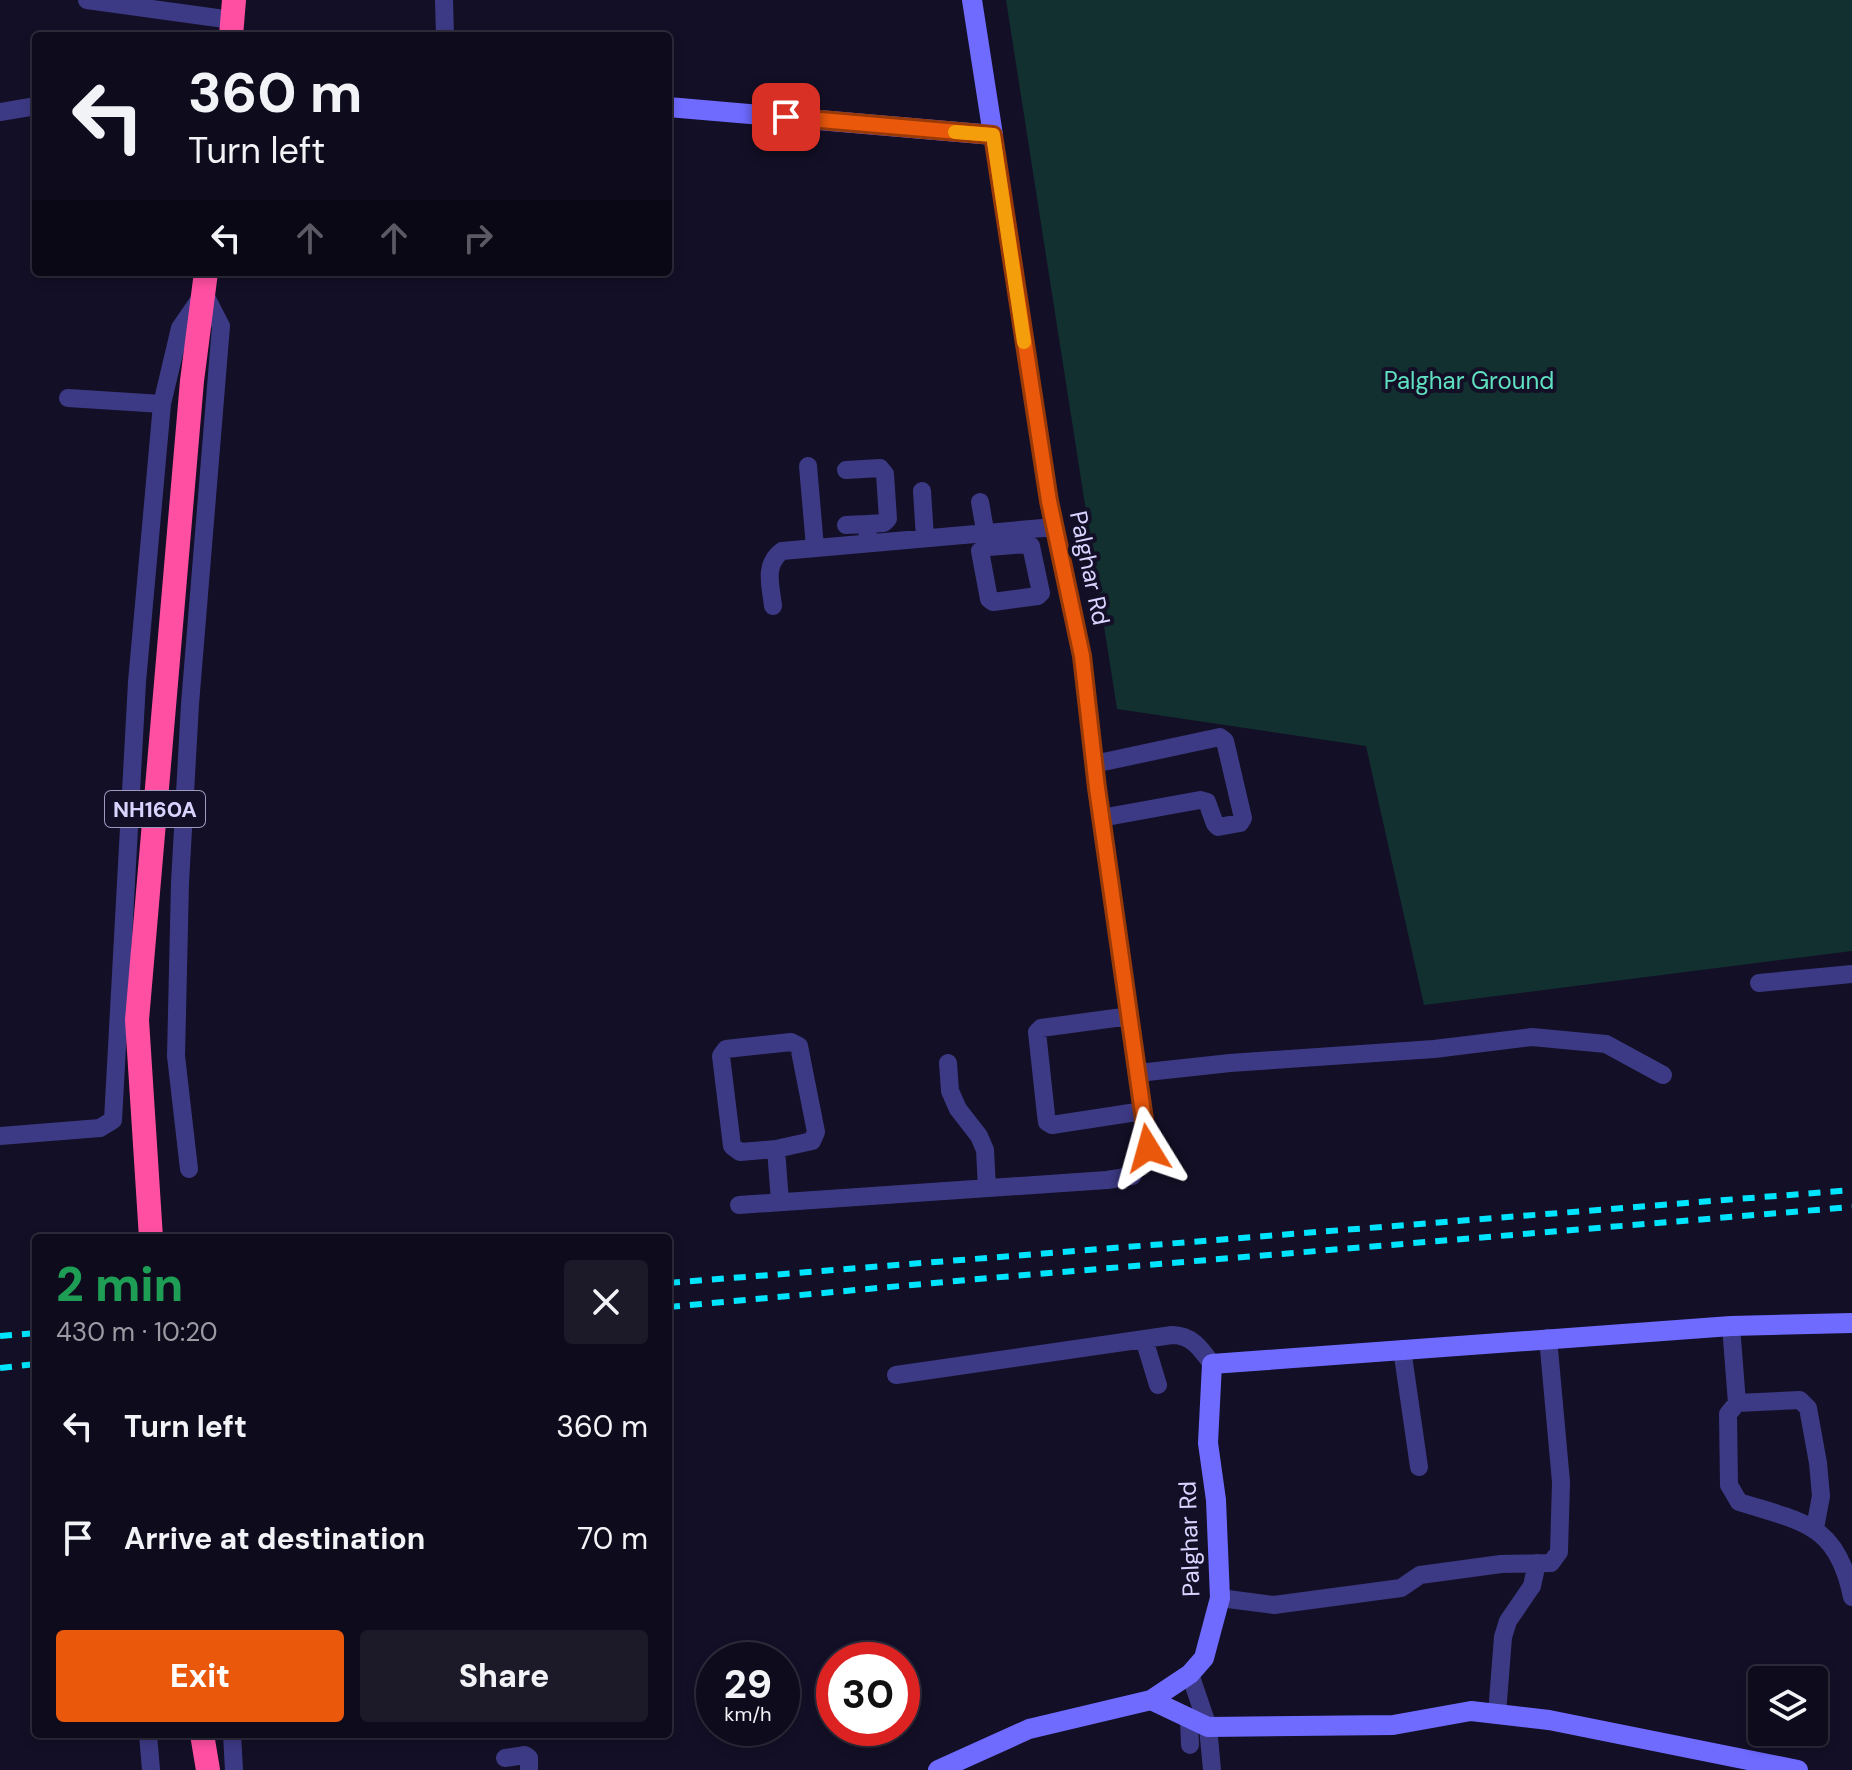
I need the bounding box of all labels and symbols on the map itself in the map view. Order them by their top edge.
pin [752,83,820,151]
park label: Palghar Ground [1384,365,1554,396]
street label: Palghar Rd [1063,508,1117,628]
road number: NH160A [105,791,205,827]
position arrow [1106,1106,1190,1190]
street label: Palghar Rd [1171,1481,1207,1597]
speed limit sign: 30 [816,1642,920,1746]

